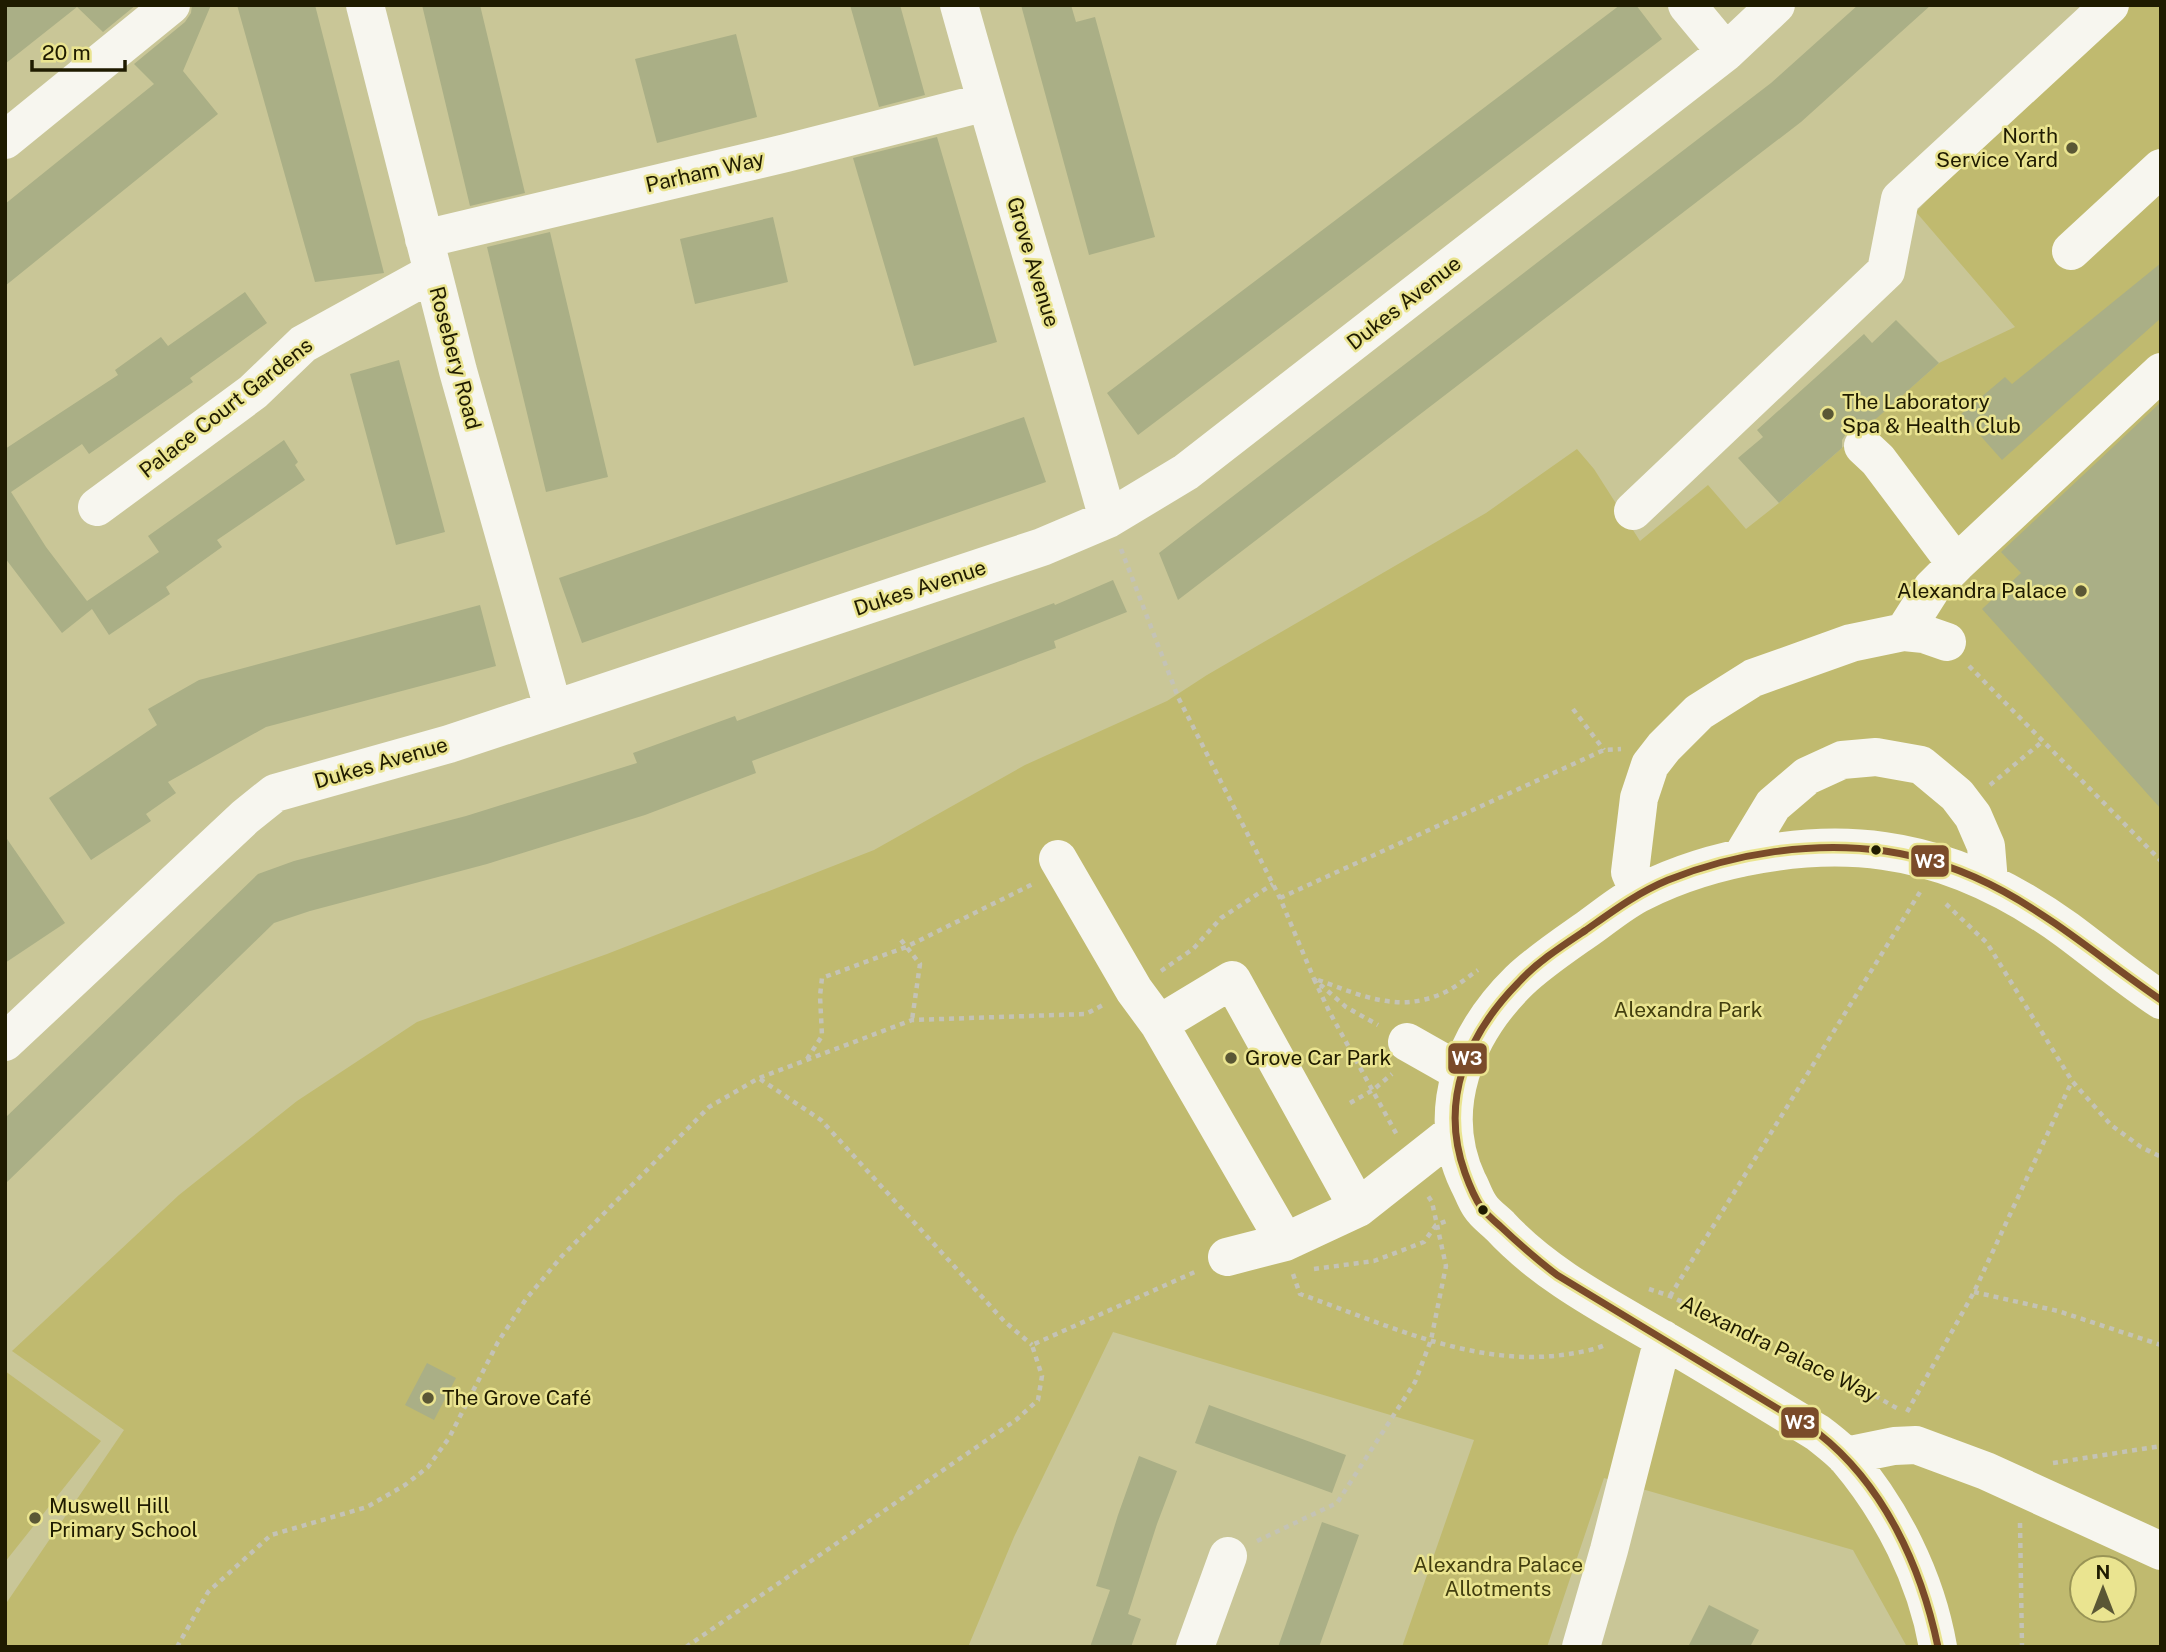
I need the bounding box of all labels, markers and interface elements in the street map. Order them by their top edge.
scale bar [32,28,124,72]
text: 20 m [42,40,91,65]
place label: North Service Yard [1936,123,2058,172]
marker: North Service Yard [2064,140,2080,156]
street label: Parham Way [643,146,767,197]
street label: Grove Avenue [1002,194,1065,330]
street label: Dukes Avenue [1342,250,1466,355]
street label: Rosebery Road [424,284,487,432]
street label: Palace Court Gardens [134,332,317,483]
place label: The Laboratory Spa & Health Club [1842,389,2021,438]
marker: The Laboratory Spa & Health Club [1820,406,1836,422]
street label: Dukes Avenue [850,554,989,621]
place label: Alexandra Palace [1897,578,2067,603]
marker: Alexandra Palace [2073,583,2089,599]
street label: Dukes Avenue [311,732,451,794]
unlabelled marker [1869,843,1883,857]
line badge: W3 [1910,844,1950,878]
text: W3 [1914,850,1946,872]
park label: Alexandra Park [1613,997,1763,1022]
line badge: W3 [1447,1042,1488,1075]
place label: Grove Car Park [1245,1045,1392,1070]
text: W3 [1451,1047,1483,1069]
marker: Grove Car Park [1223,1050,1239,1066]
unlabelled marker [1476,1203,1490,1217]
street label: Alexandra Palace Way [1677,1290,1882,1407]
place label: The Grove Café [442,1385,591,1410]
marker: The Grove Café [420,1390,436,1406]
line badge: W3 [1780,1406,1820,1439]
text: W3 [1784,1411,1816,1433]
place label: Muswell Hill Primary School [49,1493,198,1542]
marker: Muswell Hill Primary School [27,1510,43,1526]
park label: Alexandra Palace Allotments [1413,1552,1583,1601]
north arrow [2068,1554,2138,1624]
text: N [2096,1561,2110,1583]

